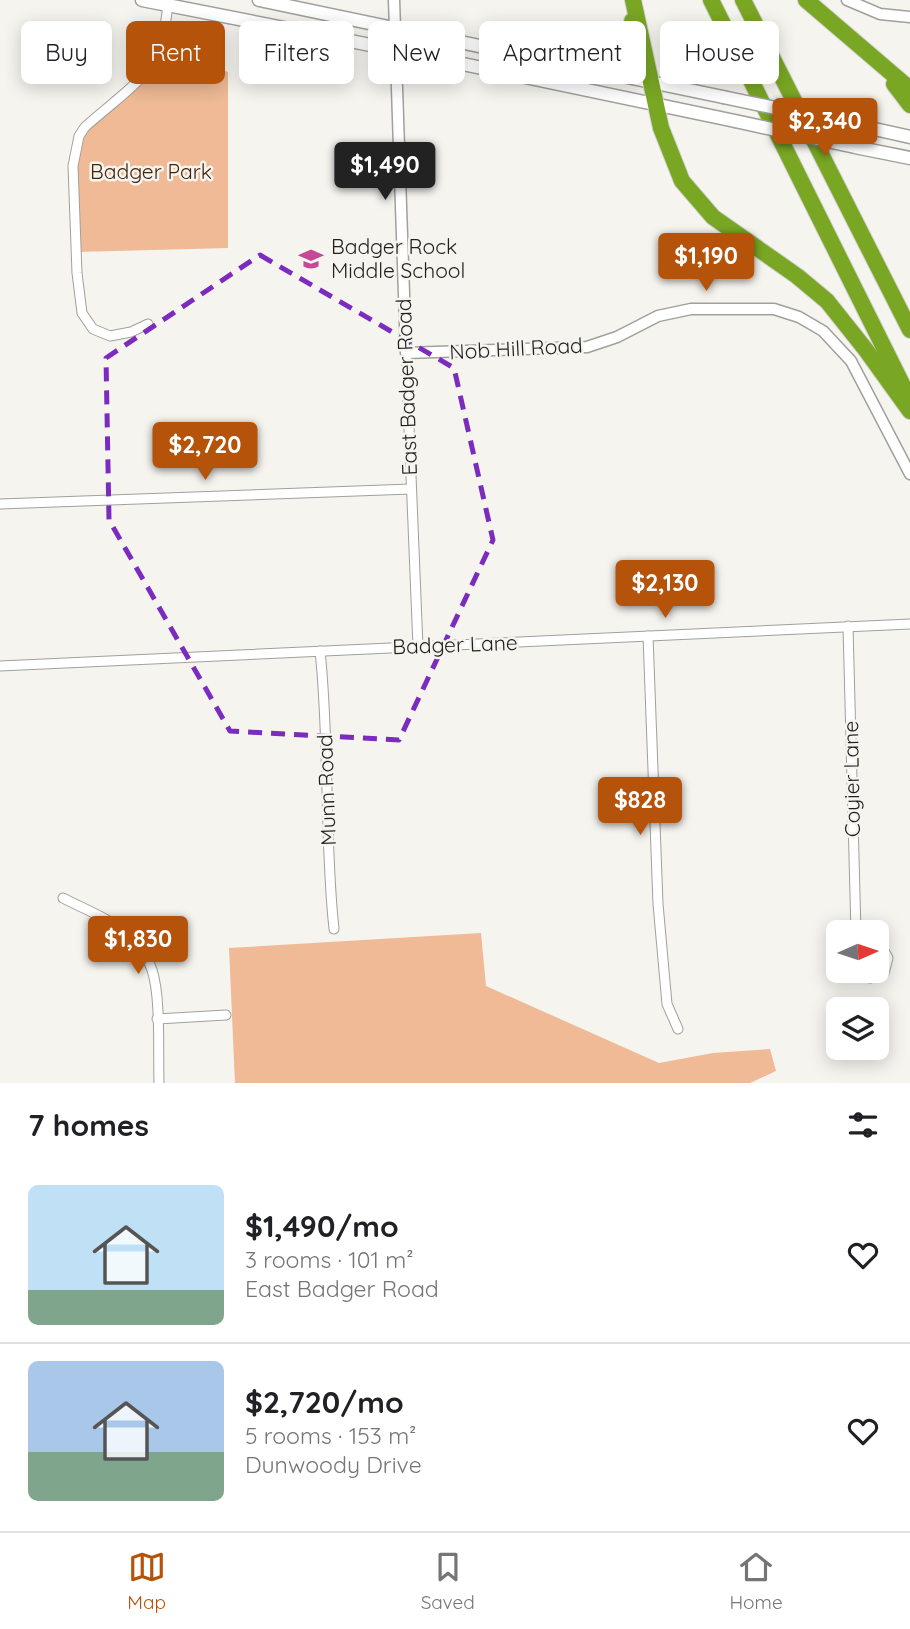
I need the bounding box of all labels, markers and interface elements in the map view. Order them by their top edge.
chip: Buy [21,21,112,84]
chip: Rent [126,21,225,84]
chip: Filters [239,21,354,84]
chip: New [368,21,465,84]
chip: Apartment [479,21,646,84]
chip: House [660,21,779,84]
pin: $2,340 [768,99,882,158]
text: $2,340 [788,106,862,135]
pin: $1,490 [328,142,442,202]
text: $1,490 [350,150,420,179]
park label: Badger Park [90,158,212,184]
place label: Badger Rock Middle School [331,233,465,283]
pin: $1,190 [649,233,763,293]
text: $1,190 [674,241,738,270]
school or university icon: Badger Rock Middle School [297,245,325,273]
street label: East Badger Road [390,298,422,476]
street label: Nob Hill Road [449,332,583,364]
pin: $2,720 [148,422,262,482]
text: $2,720 [169,430,241,459]
pin: $2,130 [608,560,722,620]
text: $2,130 [632,568,698,597]
street label: Badger Lane [392,629,518,659]
street label: Coyier Lane [837,721,865,837]
street label: Munn Road [311,734,341,846]
pin: $828 [599,778,681,837]
text: $828 [614,785,666,814]
pin: $1,830 [81,916,195,976]
north arrow [826,920,889,984]
map controls [826,920,889,1060]
text: $1,830 [104,924,172,953]
button: layers [826,997,889,1060]
text: 7 homes [28,1106,149,1144]
icon: filters [844,1106,882,1144]
text: $1,490/mo [245,1207,399,1245]
icon: home [84,1213,168,1297]
icon: heart [844,1236,882,1274]
text: 3 rooms · 101 m² [245,1245,414,1274]
text: East Badger Road [245,1274,439,1303]
text: $2,720/mo [245,1383,404,1421]
icon: home [84,1389,168,1473]
icon: heart [844,1412,882,1450]
text: 5 rooms · 153 m² [245,1421,416,1450]
text: Dunwoody Drive [245,1450,422,1479]
tab: Map [127,1548,166,1614]
tab: Saved [421,1548,475,1614]
tab: Home [729,1548,783,1614]

